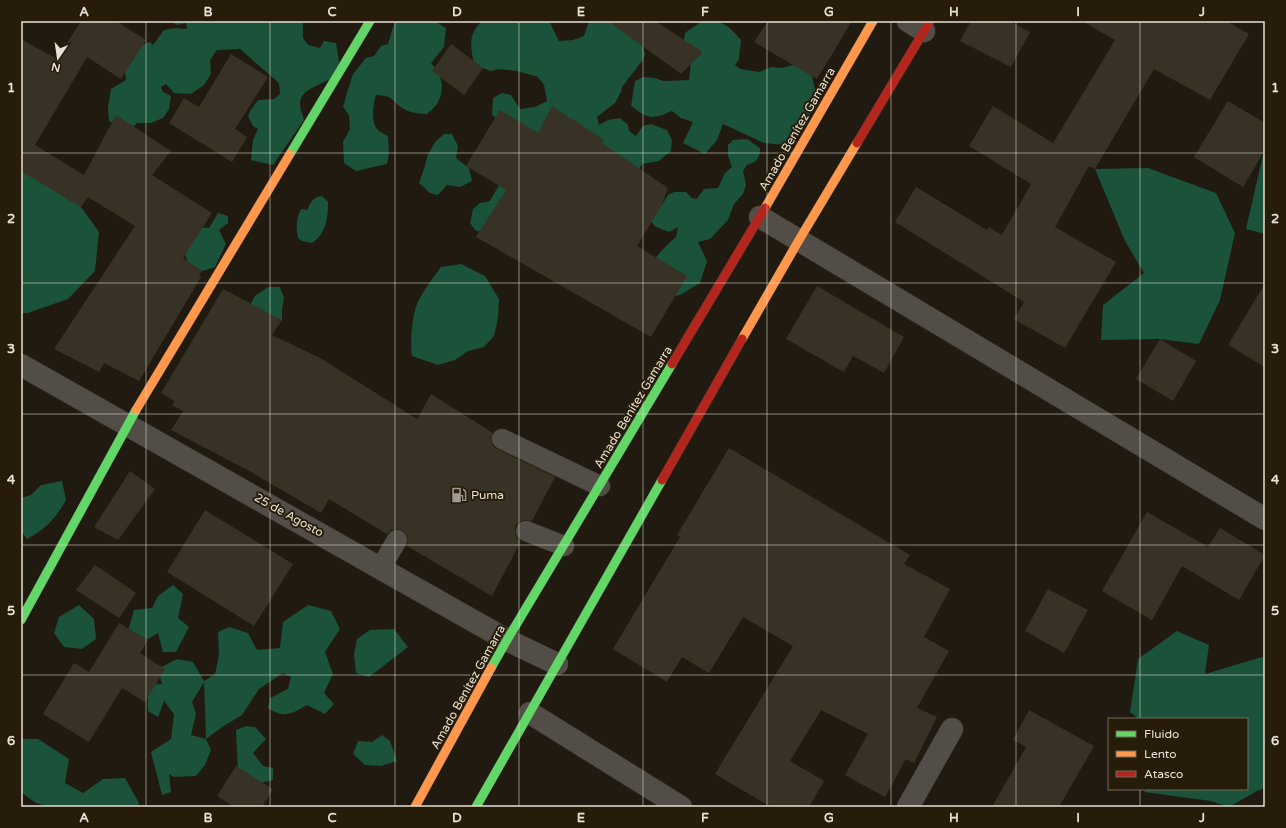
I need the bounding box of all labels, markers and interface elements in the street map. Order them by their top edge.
text: A [79,4,89,20]
text: B [203,4,213,20]
text: C [327,4,337,20]
text: D [452,4,462,20]
text: E [577,4,585,20]
text: F [701,4,709,20]
text: G [824,4,834,20]
text: H [949,4,959,20]
text: I [1076,4,1080,20]
text: J [1198,4,1205,20]
north arrow [38,38,78,78]
text: N [50,60,62,75]
street label: Amado Benítez Gamarra [756,65,838,193]
text: 1 [7,80,15,96]
text: 1 [1271,80,1279,96]
text: 2 [7,211,15,227]
text: 2 [1271,211,1279,227]
text: 3 [7,341,15,357]
text: 3 [1271,341,1279,357]
street label: Amado Benítez Gamarra [591,343,675,471]
text: 4 [7,472,16,488]
text: 4 [1271,472,1280,488]
fuel station icon: Puma [450,486,468,504]
place label: Puma [471,488,504,502]
street label: 25 de Agosto [252,490,326,540]
text: 5 [7,603,15,619]
text: 5 [1271,603,1279,619]
street label: Amado Benítez Gamarra [428,622,508,752]
legend [1108,718,1248,790]
text: Fluido [1144,727,1179,741]
text: 6 [7,733,15,749]
text: 6 [1271,733,1279,749]
text: Lento [1144,747,1177,761]
text: Atasco [1144,767,1183,781]
text: A [79,810,89,826]
text: B [203,810,213,826]
text: C [327,810,337,826]
text: D [452,810,462,826]
text: E [577,810,585,826]
text: F [701,810,709,826]
text: G [824,810,834,826]
text: H [949,810,959,826]
text: I [1076,810,1080,826]
text: J [1198,810,1205,826]

